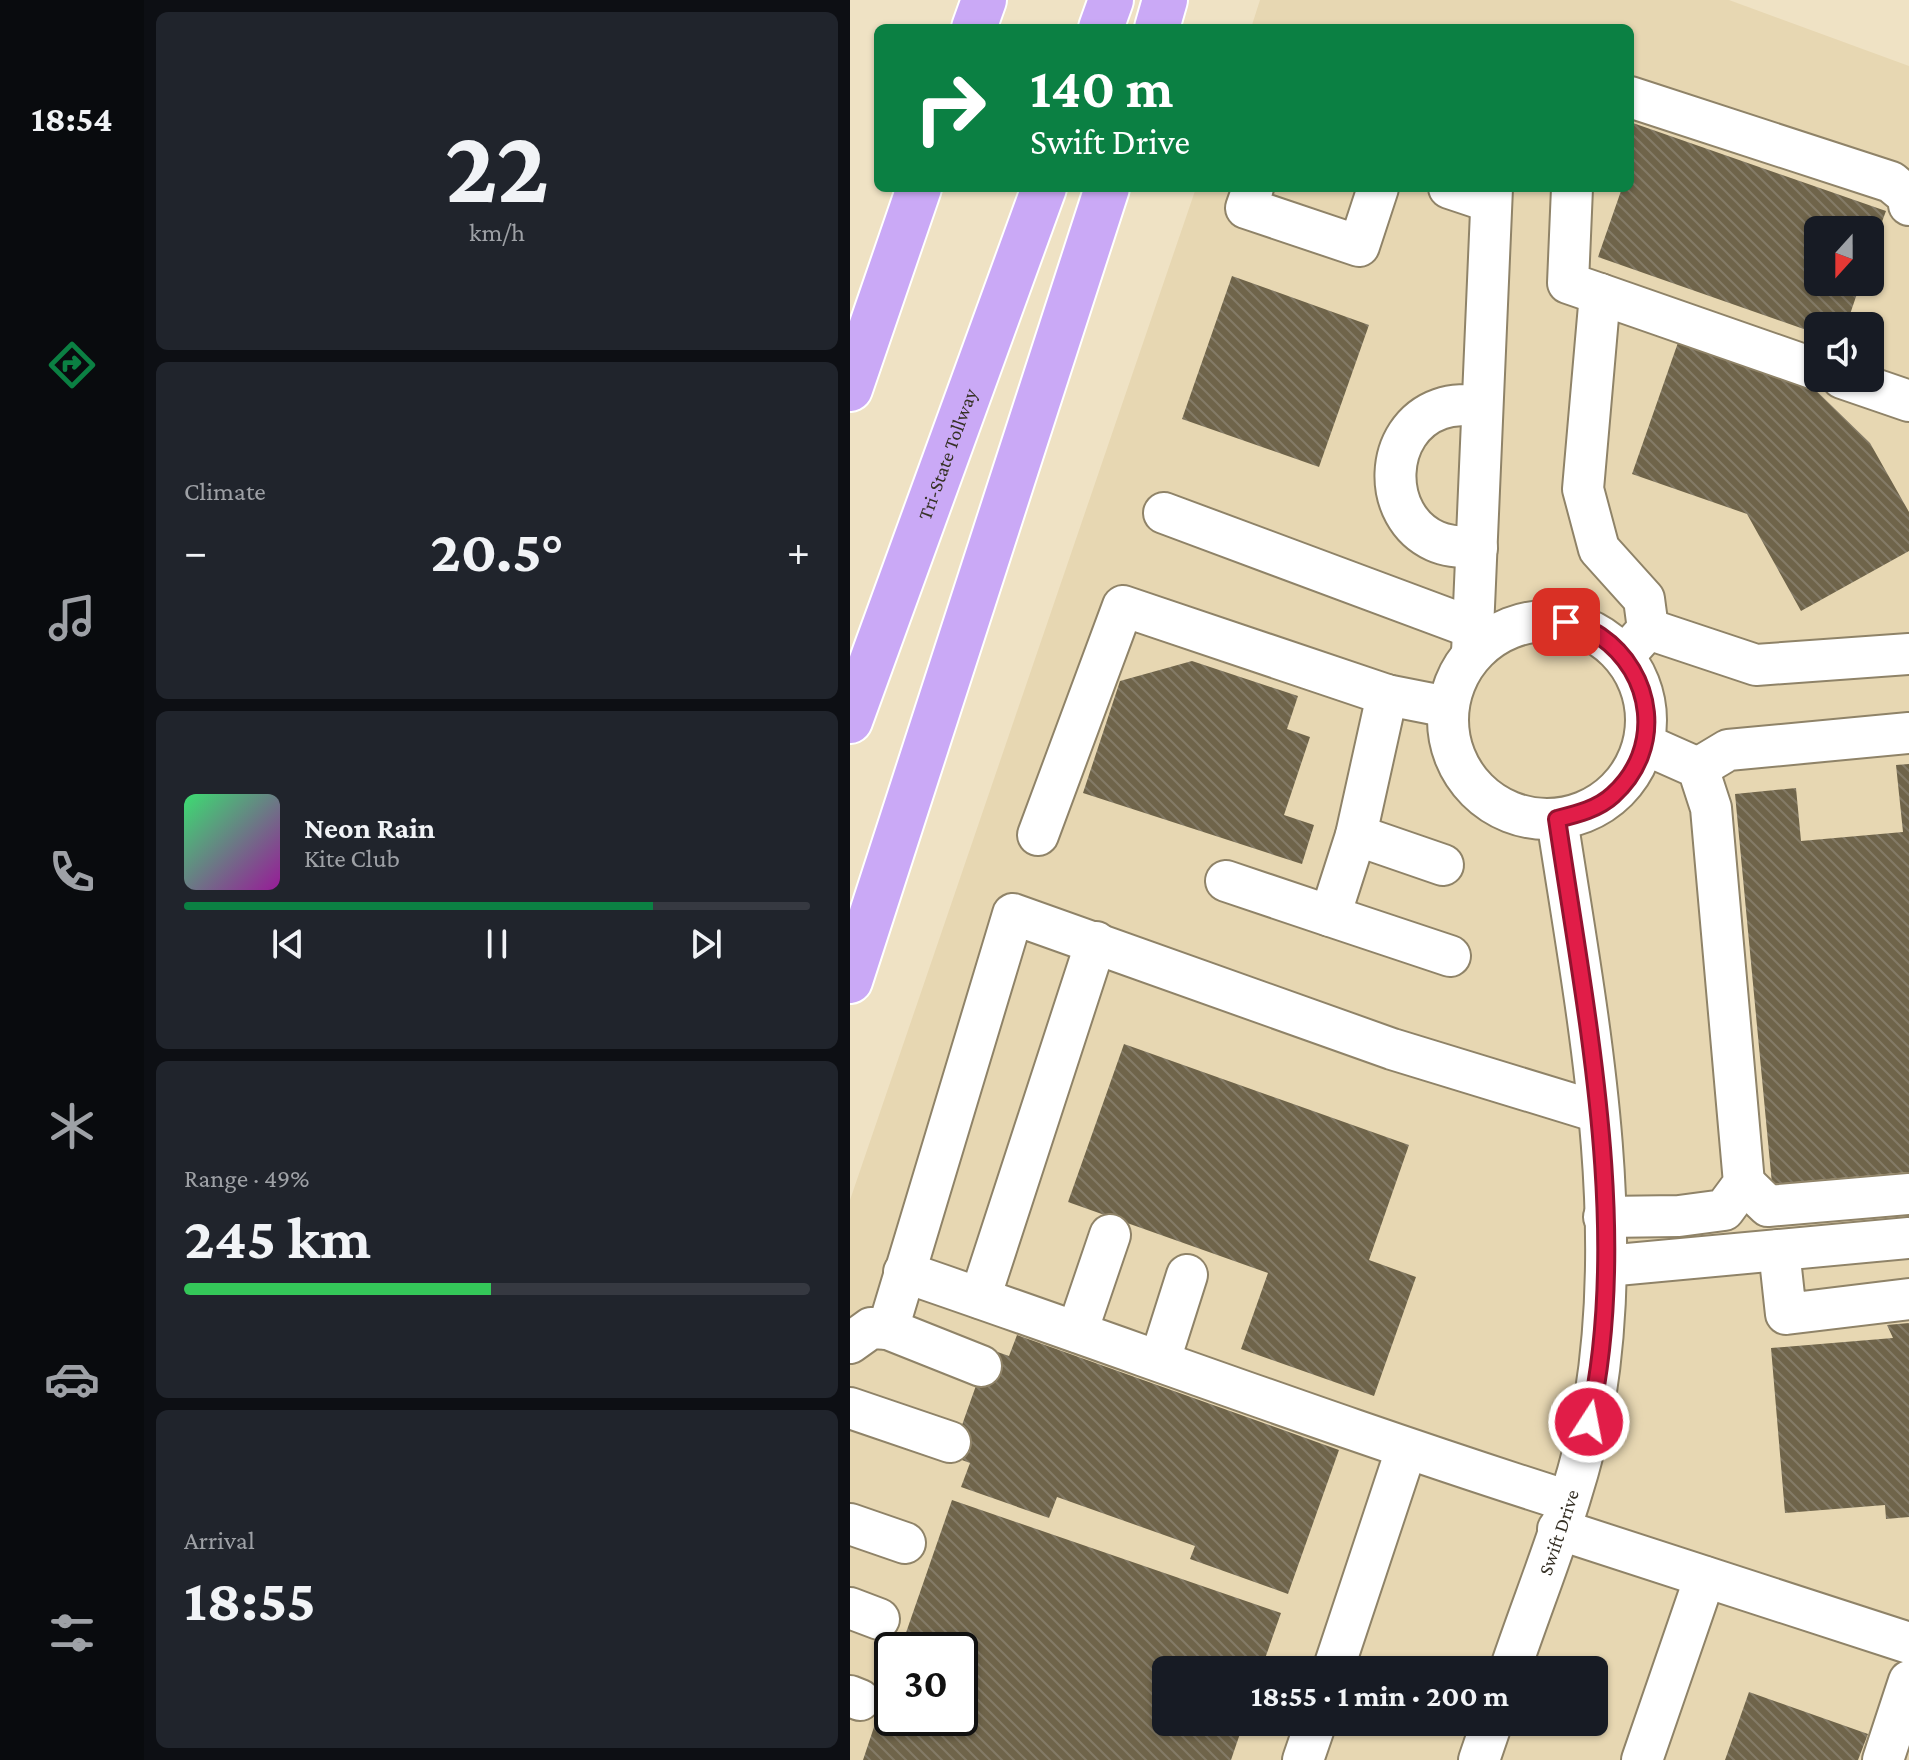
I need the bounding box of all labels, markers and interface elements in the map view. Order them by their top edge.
icon: right [898,56,1002,160]
text: 140 m [1030,57,1173,119]
text: 18:54 [31,99,113,139]
text: 22 [445,108,549,223]
text: Swift Drive [1030,122,1190,162]
north arrow [1804,216,1884,296]
map controls [1804,216,1884,392]
text: km/h [469,218,525,247]
button: sound [1804,312,1884,392]
icon: directions [44,337,100,393]
street label: Tri-State Tollway [913,385,982,523]
text: Climate [184,477,266,506]
text: 20.5° [430,517,564,584]
text: − [184,527,207,575]
text: + [787,527,810,575]
pin [1532,588,1600,656]
icon: music [44,590,100,646]
icon: arrive [1544,600,1588,644]
text: Neon Rain [304,811,435,844]
icon: phone [44,844,100,900]
text: Kite Club [304,844,400,873]
icon: previous [266,922,310,966]
icon: pause [475,922,519,966]
icon: next [684,922,728,966]
icon: climate [44,1098,100,1154]
text: Range · 49% [184,1164,310,1193]
text: 245 km [184,1204,371,1271]
icon: car [44,1351,100,1407]
position arrow [1547,1380,1631,1464]
street label: Swift Drive [1534,1487,1583,1578]
text: Arrival [184,1526,255,1555]
text: 18:55 [184,1566,316,1633]
icon: filters [44,1605,100,1661]
speed limit sign: 30 [874,1632,978,1736]
text: 18:55 · 1 min · 200 m [1251,1679,1509,1712]

